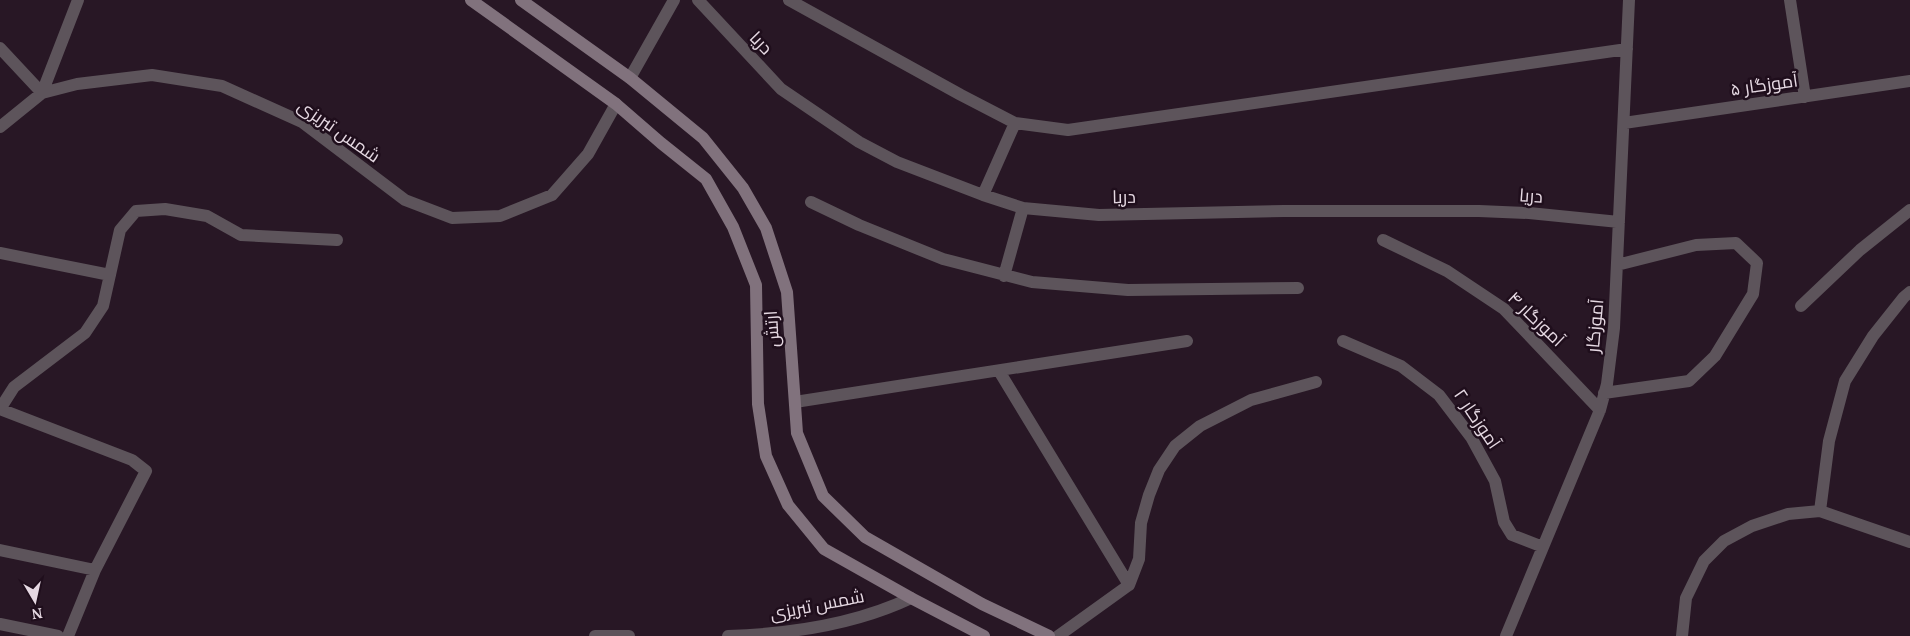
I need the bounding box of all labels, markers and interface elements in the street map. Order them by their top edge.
street label: دریا [745,26,779,59]
street label: آموزگار ۵ [1729,67,1799,101]
street label: شمس تبریزی [293,93,386,167]
street label: دریا [1518,182,1544,208]
street label: دریا [1112,184,1136,208]
street label: آموزگار ۴ [1503,285,1570,351]
street label: آموزگار [1580,298,1608,355]
street label: ارتش [758,310,784,348]
street label: آموزگار ۲ [1449,384,1507,453]
north arrow [10,576,60,626]
street label: شمس تبریزی [768,583,866,625]
text: N [30,604,44,625]

